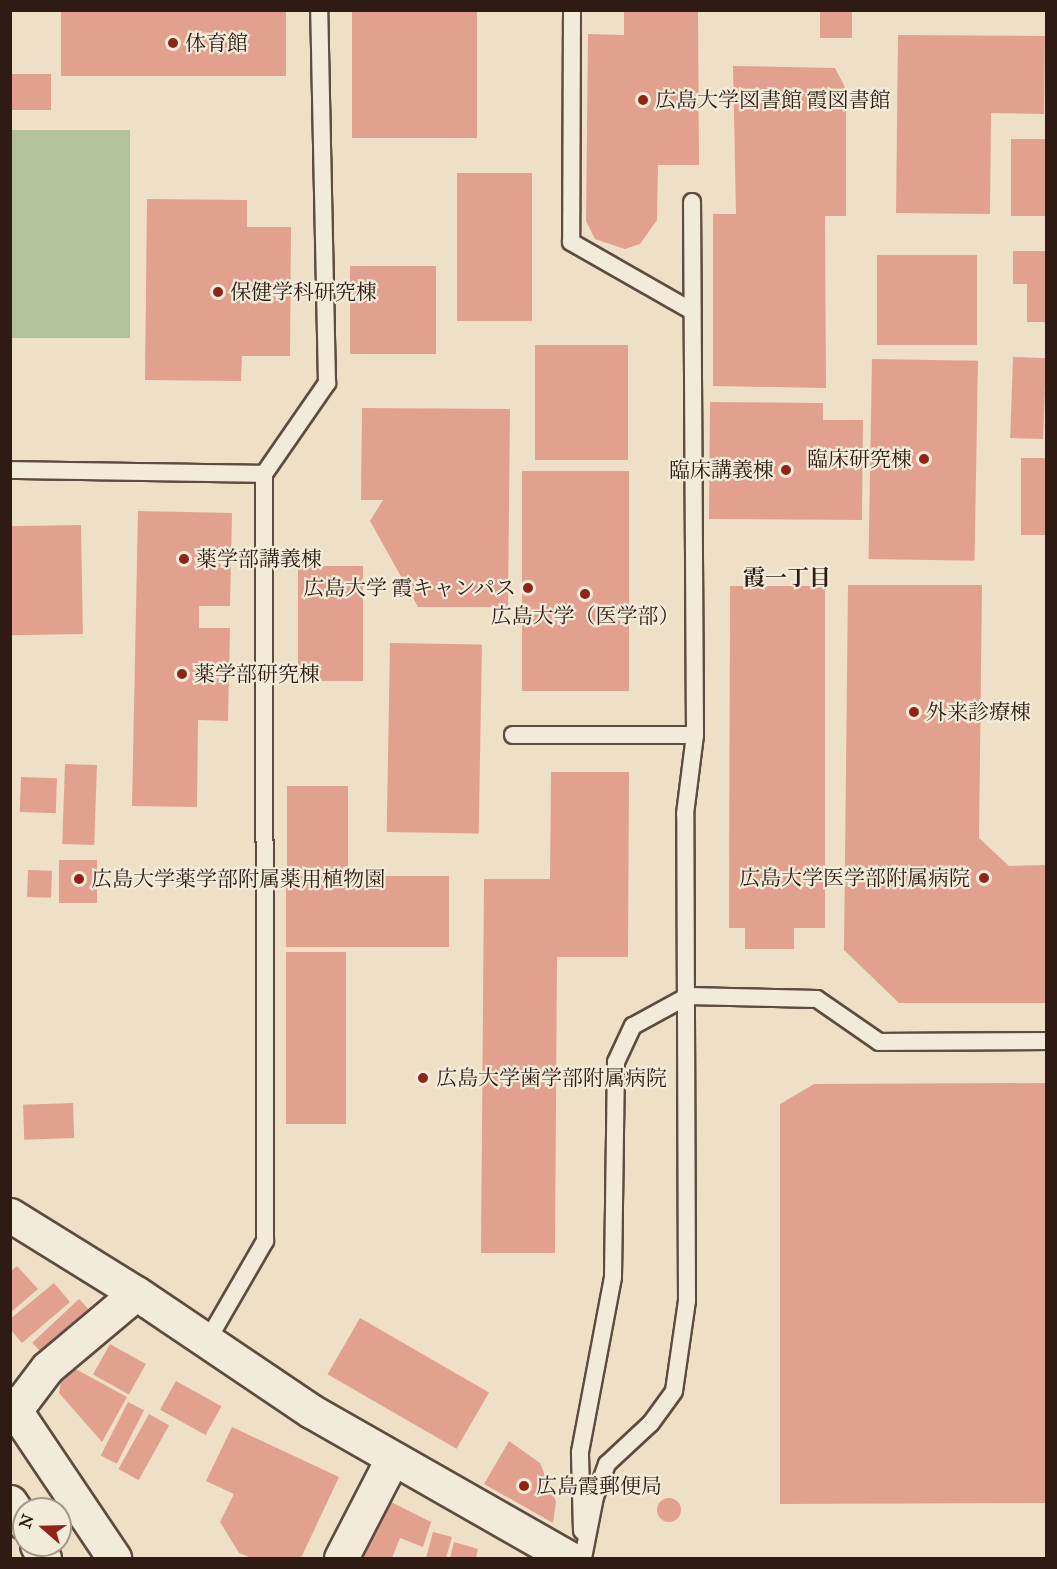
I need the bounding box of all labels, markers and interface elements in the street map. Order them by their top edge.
place label: 体育館 [185,30,248,56]
marker: 体育館 [166,36,180,50]
place label: 広島大学図書館 霞図書館 [655,87,891,113]
marker: 広島大学図書館 霞図書館 [636,93,650,107]
place label: 保健学科研究棟 [230,279,377,305]
marker: 保健学科研究棟 [211,285,225,299]
place label: 臨床研究棟 [807,446,912,472]
marker: 臨床研究棟 [917,452,931,466]
place label: 臨床講義棟 [669,457,774,483]
marker: 臨床講義棟 [779,463,793,477]
place label: 薬学部講義棟 [196,546,322,572]
marker: 薬学部講義棟 [177,552,191,566]
district label: 霞一丁目 [743,565,831,591]
place label: 広島大学 霞キャンパス [301,575,516,601]
marker: 広島大学 霞キャンパス [521,581,535,595]
marker: 広島大学（医学部） [578,587,592,601]
place label: 広島大学（医学部） [491,603,679,629]
place label: 薬学部研究棟 [194,661,320,687]
marker: 薬学部研究棟 [175,667,189,681]
place label: 外来診療棟 [926,699,1031,725]
marker: 外来診療棟 [907,705,921,719]
place label: 広島大学医学部附属病院 [739,865,970,891]
place label: 広島大学薬学部附属薬用植物園 [91,866,385,892]
marker: 広島大学医学部附属病院 [975,869,993,887]
marker: 広島大学薬学部附属薬用植物園 [72,872,86,886]
place label: 広島大学歯学部附属病院 [436,1065,667,1091]
marker: 広島大学歯学部附属病院 [414,1069,432,1087]
place label: 広島霞郵便局 [536,1473,662,1499]
marker: 広島霞郵便局 [517,1479,531,1493]
north arrow [12,1497,72,1557]
text: N [15,1512,38,1531]

